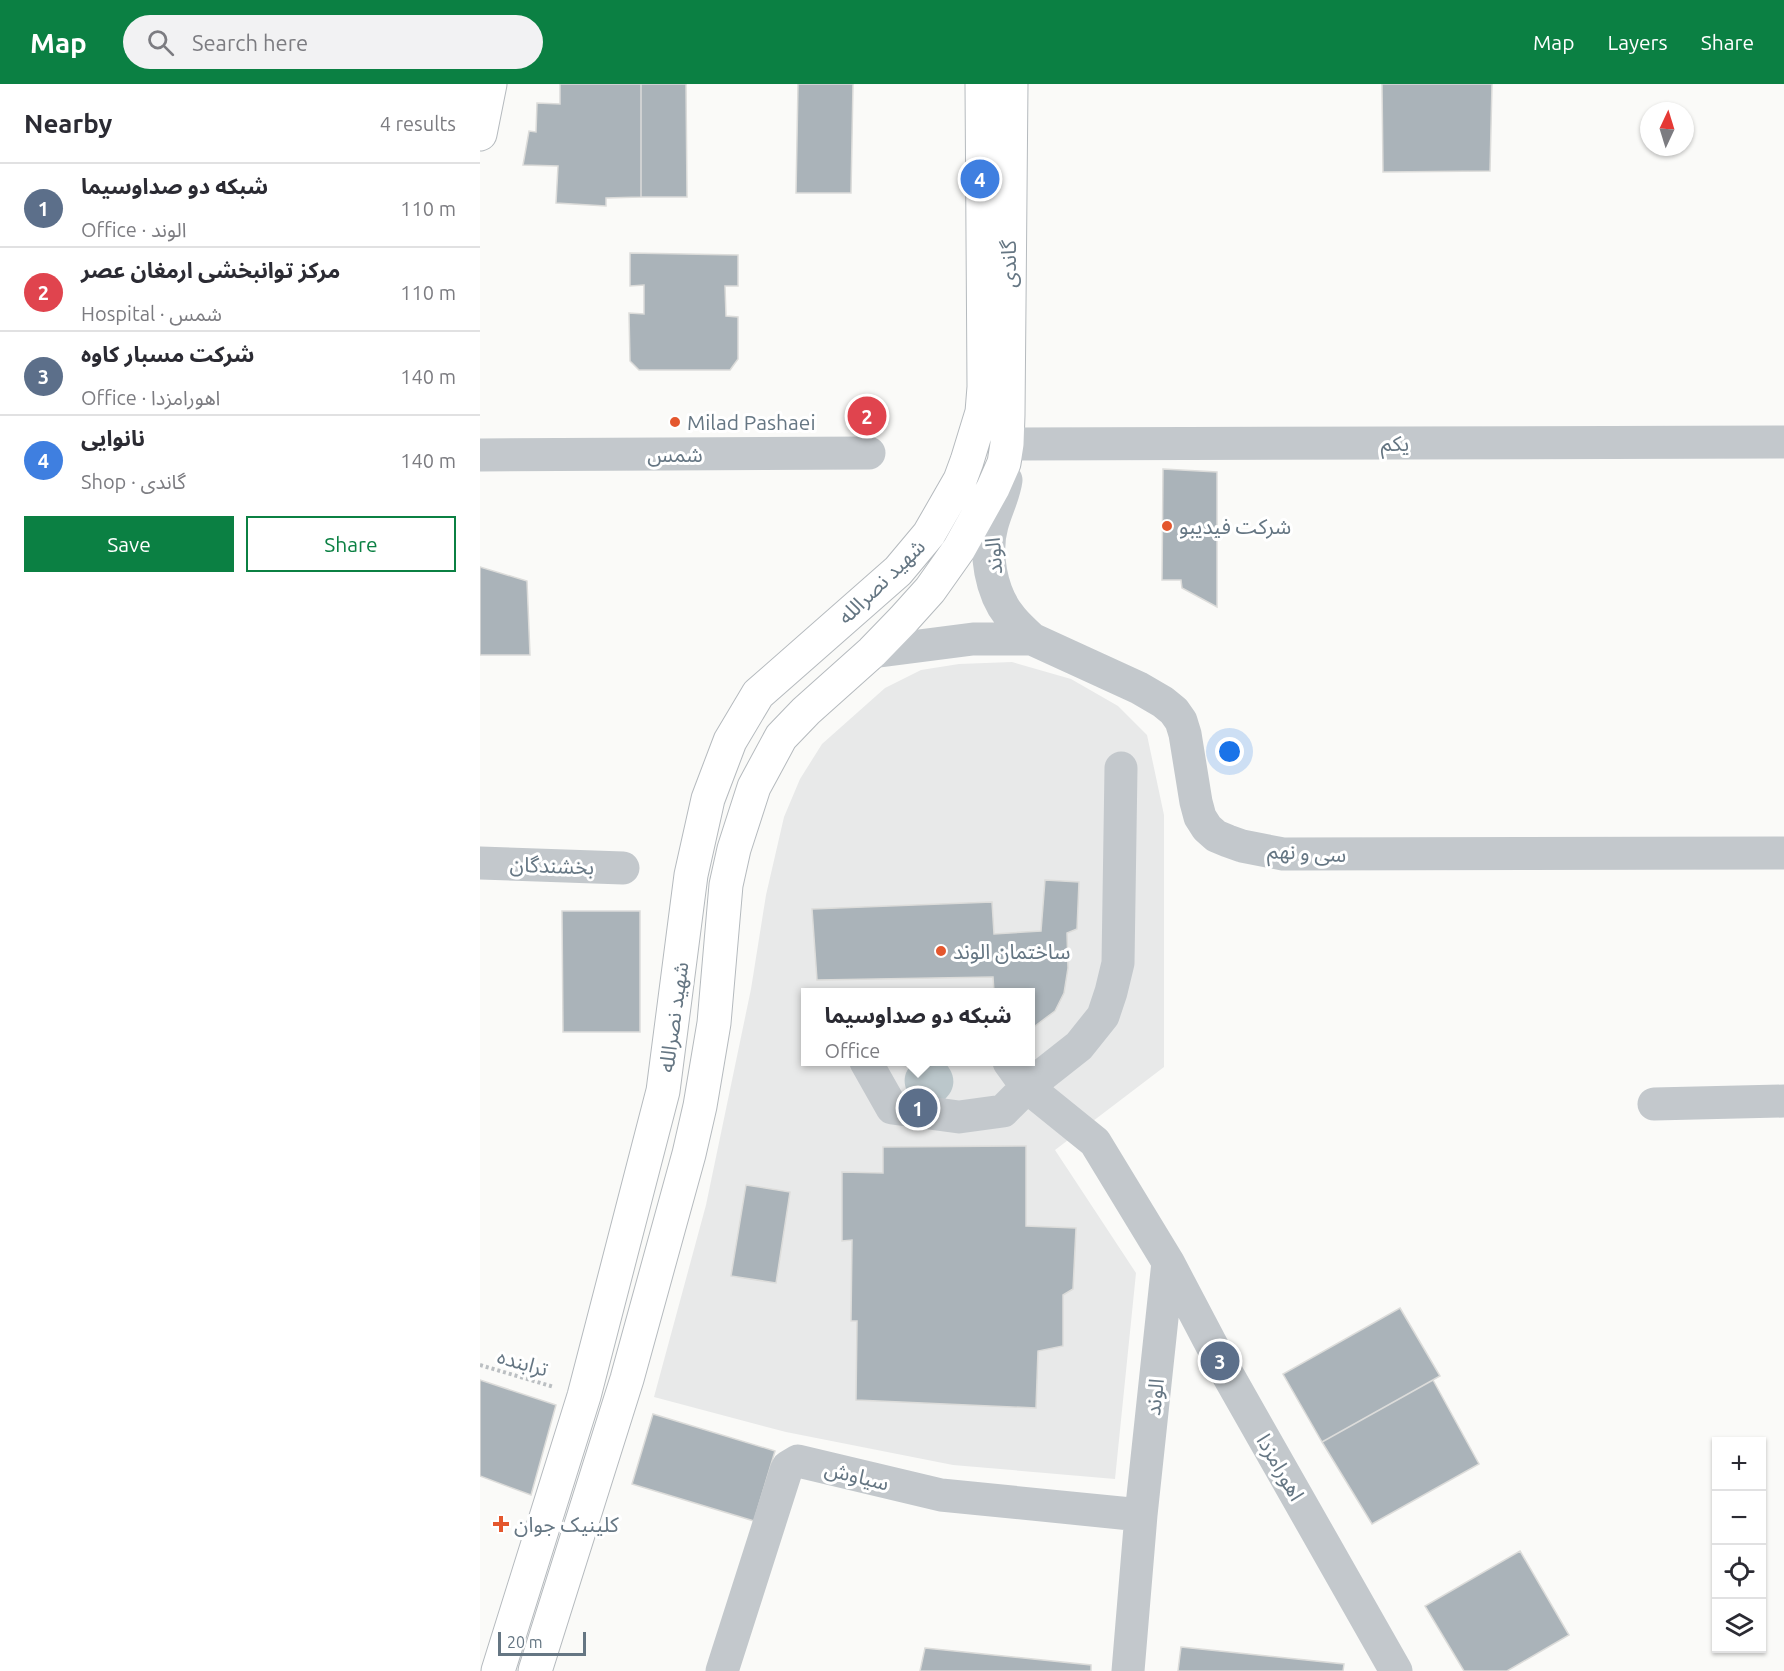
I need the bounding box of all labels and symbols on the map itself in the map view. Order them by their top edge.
north arrow [1640,102,1694,156]
pin: 4 [960,156,1000,202]
street label: گاندی [996,240,1021,288]
pin: 2 [848,394,886,438]
place label: Milad Pashaei [687,410,816,434]
marker: Milad Pashaei [668,415,682,429]
street label: یکم [1381,431,1409,459]
street label: شمس [647,442,703,467]
place label: شرکت فیدیبو [1179,514,1291,539]
marker: شرکت فیدیبو [1160,519,1174,533]
street label: شهید نصرالله [833,534,930,629]
street label: الوند [980,537,1007,575]
your location [1215,737,1244,766]
street label: سی و نهم [1267,838,1347,870]
street label: بخشندگان [509,852,595,879]
place label: ساختمان الوند [953,939,1070,964]
marker: ساختمان الوند [934,944,948,958]
street label: شهید نصرالله [653,960,694,1074]
pin: 1 [898,1086,938,1130]
pin: 3 [1200,1338,1240,1384]
street label: ترابنده [495,1343,551,1382]
street label: الوند [1140,1377,1169,1417]
street label: اهورامزدا [1252,1429,1310,1505]
street label: سیاوش [822,1455,892,1495]
place label: کلینیک جوان [514,1512,619,1537]
marker: کلینیک جوان [492,1515,510,1533]
scale bar [498,1629,586,1656]

